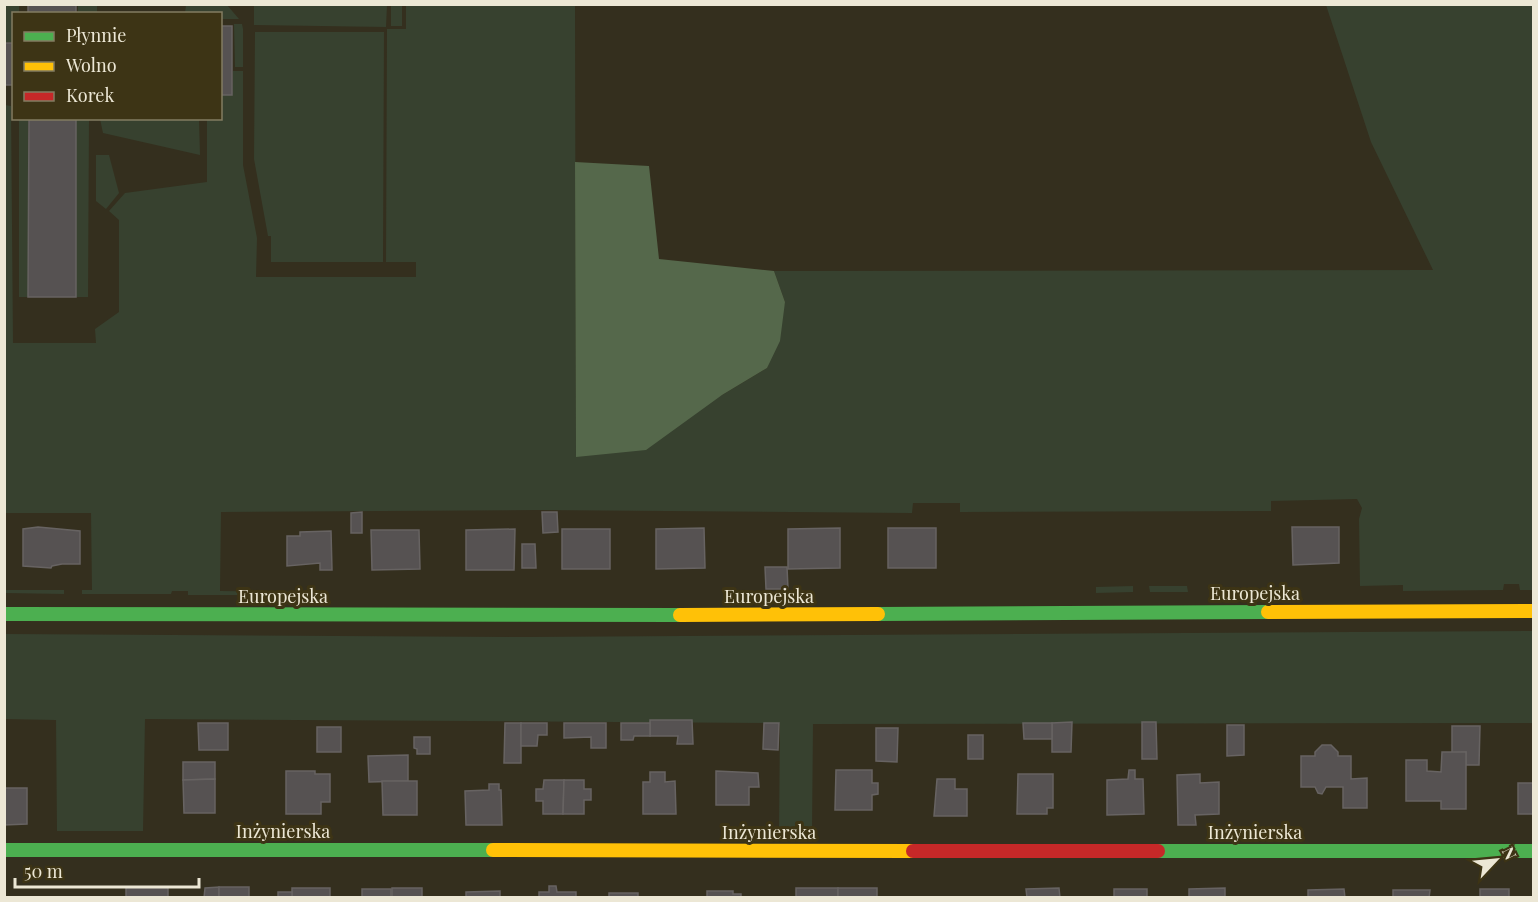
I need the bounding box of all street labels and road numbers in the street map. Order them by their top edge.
street label: Europejska [1210,581,1300,605]
street label: Europejska [238,584,328,608]
street label: Europejska [724,584,814,608]
street label: Inżynierska [236,819,330,843]
street label: Inżynierska [722,820,816,844]
street label: Inżynierska [1208,820,1302,844]

